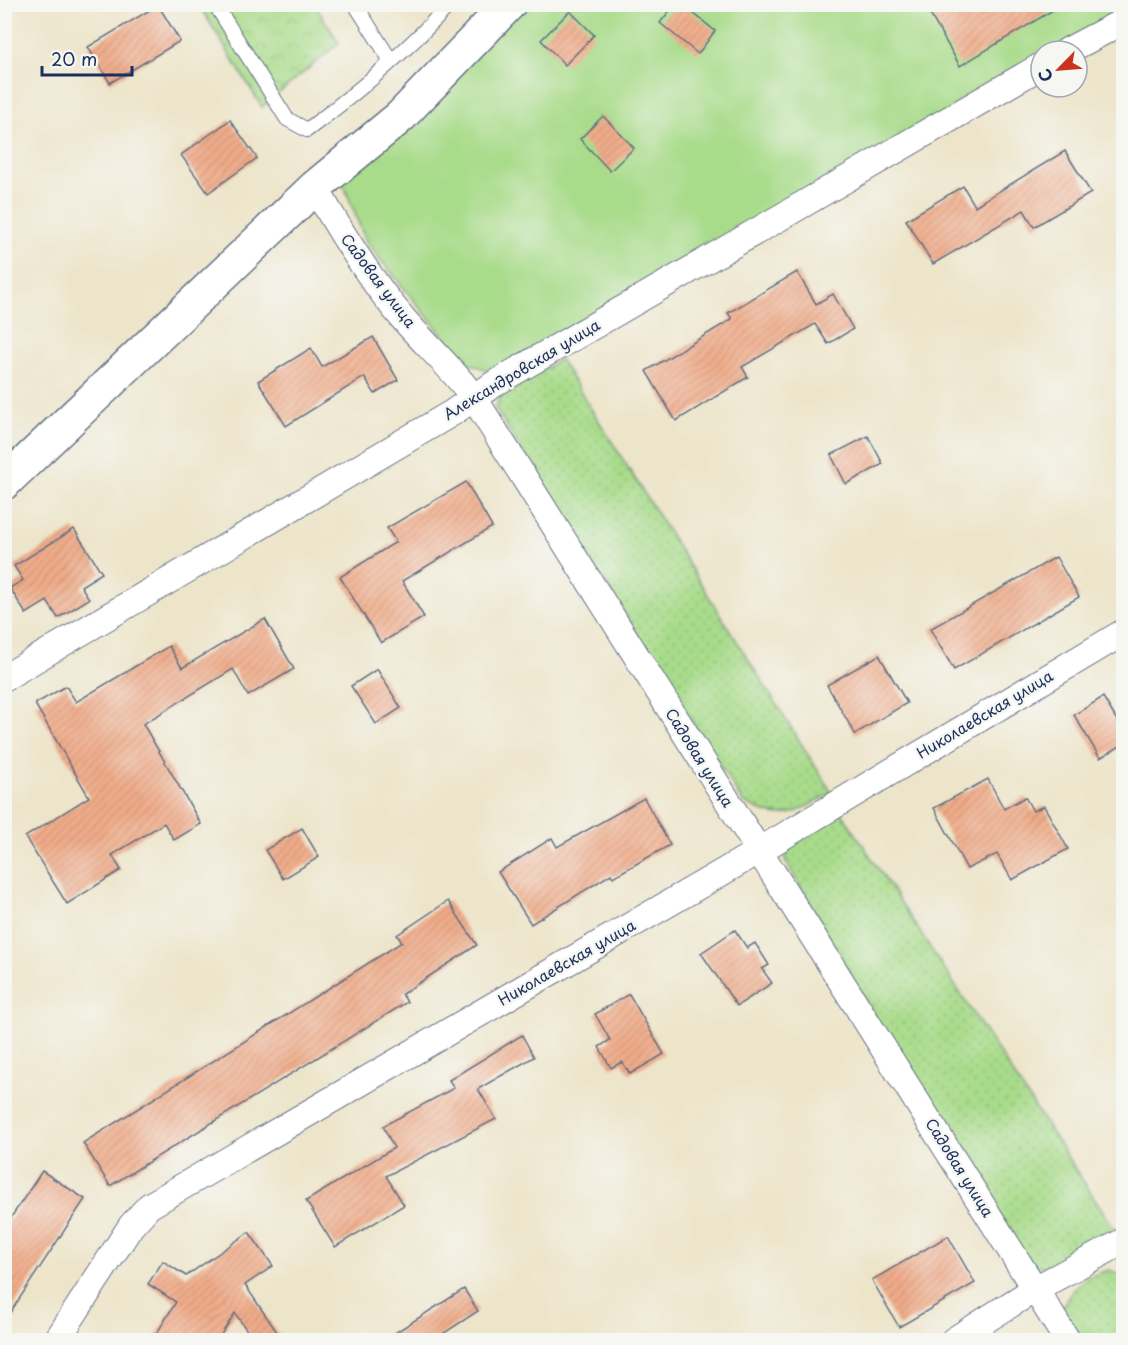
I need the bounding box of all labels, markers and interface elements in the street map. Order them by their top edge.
scale bar [42,39,132,77]
north arrow [1029,39,1089,99]
text: 20 m [51,45,97,72]
text: С [1031,65,1058,86]
street label: Садовая улица [336,228,423,333]
street label: Александровская улица [438,312,604,425]
street label: Николаевская улица [912,664,1057,764]
street label: Садовая улица [661,703,740,812]
street label: Николаевская улица [493,913,640,1011]
street label: Садовая улица [921,1113,1000,1222]

